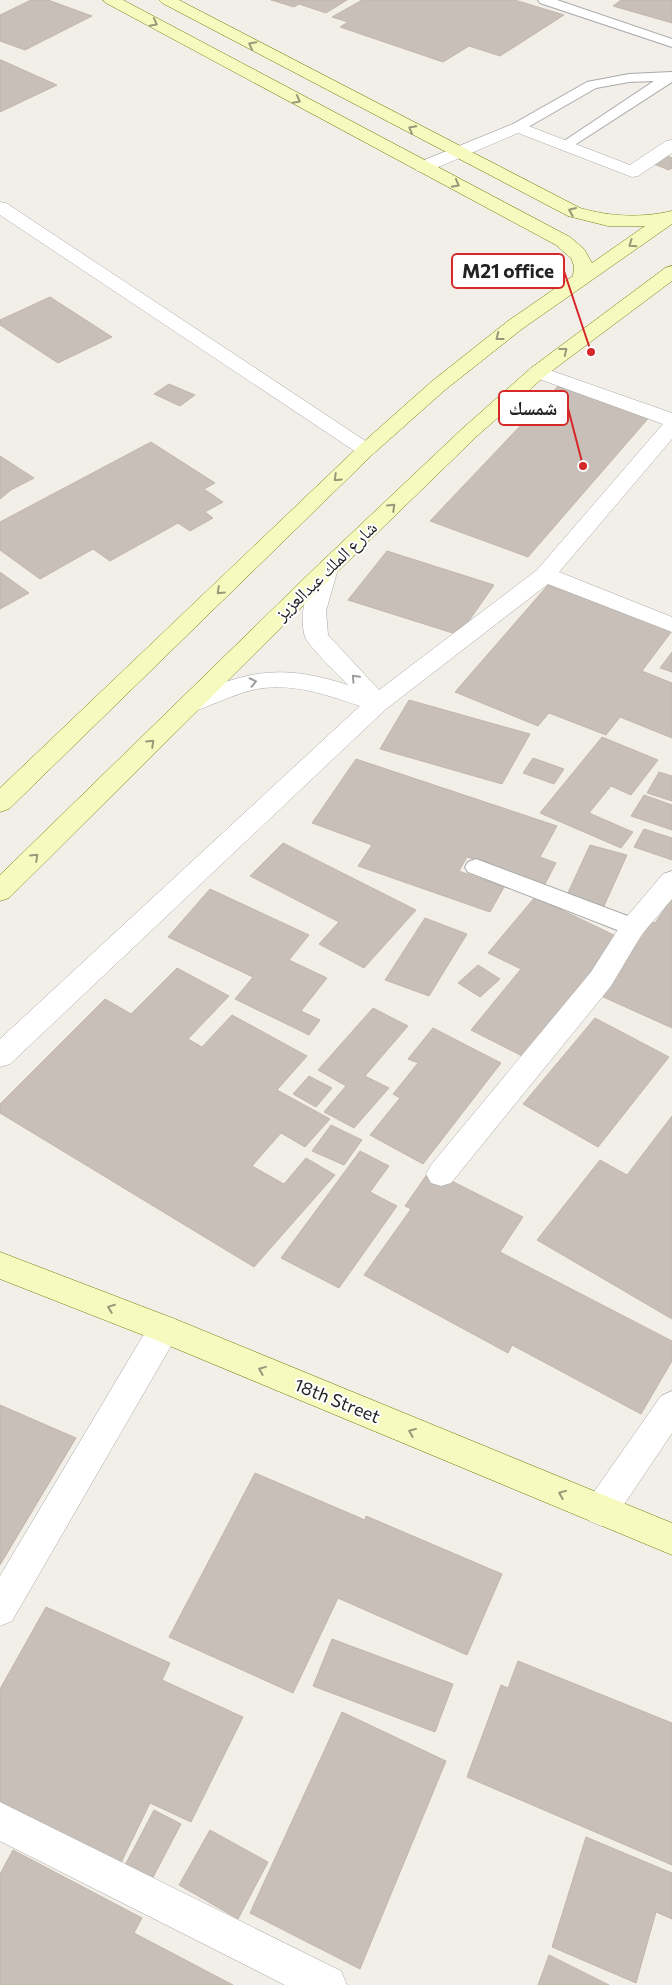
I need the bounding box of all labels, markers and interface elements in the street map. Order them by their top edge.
one-way arrow [149,17,158,27]
one-way arrow [249,41,258,51]
one-way arrow [292,94,301,104]
one-way arrow [408,125,417,135]
one-way arrow [451,178,460,188]
one-way arrow [568,206,577,217]
one-way arrow [628,238,638,247]
callout: M21 office [452,254,564,288]
text: M21 office [462,259,554,282]
one-way arrow [496,332,505,340]
one-way arrow [558,349,567,357]
callout: شمسك [499,391,568,425]
text: شمسك [509,396,557,419]
one-way arrow [333,472,342,481]
one-way arrow [386,504,395,513]
street label: شارع الملك عبدالعزيز [269,516,382,626]
one-way arrow [216,585,225,594]
one-way arrow [352,675,361,684]
one-way arrow [249,677,257,688]
one-way arrow [145,740,154,749]
one-way arrow [29,854,38,863]
one-way arrow [108,1304,116,1314]
one-way arrow [258,1365,267,1376]
street label: 18th Street [291,1373,384,1427]
one-way arrow [408,1427,417,1438]
one-way arrow [558,1490,567,1500]

